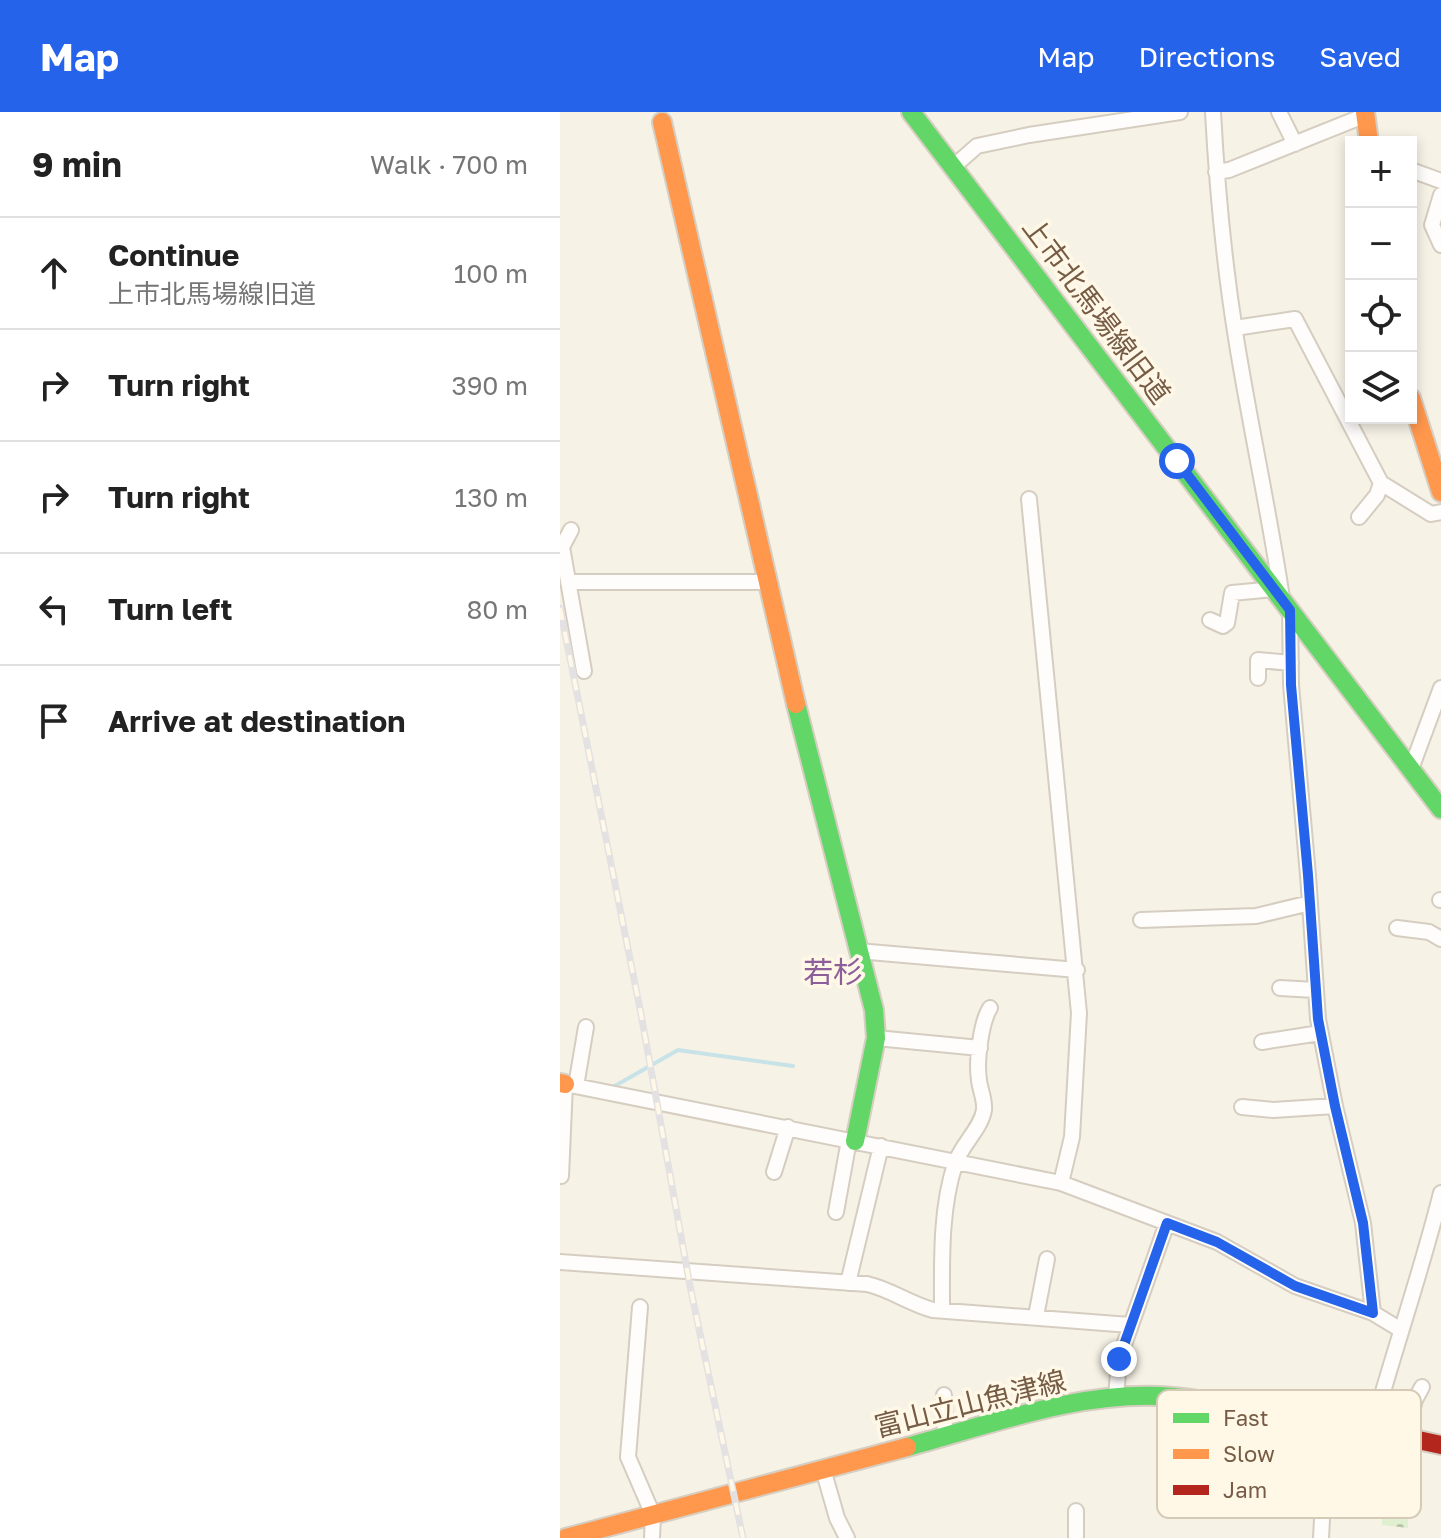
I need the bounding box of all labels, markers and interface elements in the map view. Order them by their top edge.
text: Map [40,34,119,79]
text: Map [1037,40,1094,73]
text: Directions [1138,40,1275,73]
text: Saved [1319,40,1401,73]
map controls [1345,136,1417,424]
button: + [1345,136,1417,208]
text: 9 min [32,144,122,184]
text: Walk · 700 m [370,149,528,180]
button: − [1345,208,1417,280]
street label: 上市北馬場線旧道 [1016,211,1178,409]
text: Continue [108,237,239,273]
icon: ahead [32,251,76,295]
text: 100 m [454,258,528,289]
text: 上市北馬場線旧道 [108,278,316,309]
button: locate [1345,280,1417,352]
button: layers [1345,352,1417,424]
icon: right [32,363,76,407]
text: Turn right [108,367,250,403]
text: 390 m [451,370,528,401]
route start [1159,443,1195,479]
icon: right [32,475,76,519]
text: Turn right [108,479,250,515]
text: 130 m [455,482,528,513]
icon: left [32,587,76,631]
text: Turn left [108,591,233,627]
text: 80 m [467,594,528,625]
icon: arrive [32,699,76,743]
text: Arrive at destination [108,703,405,739]
district label: 若杉 [803,954,863,990]
route end [1101,1341,1137,1377]
street label: 富山立山魚津線 [871,1363,1069,1443]
legend [1157,1390,1421,1518]
text: Fast [1223,1404,1269,1431]
text: Slow [1223,1440,1275,1467]
text: Jam [1223,1476,1267,1503]

